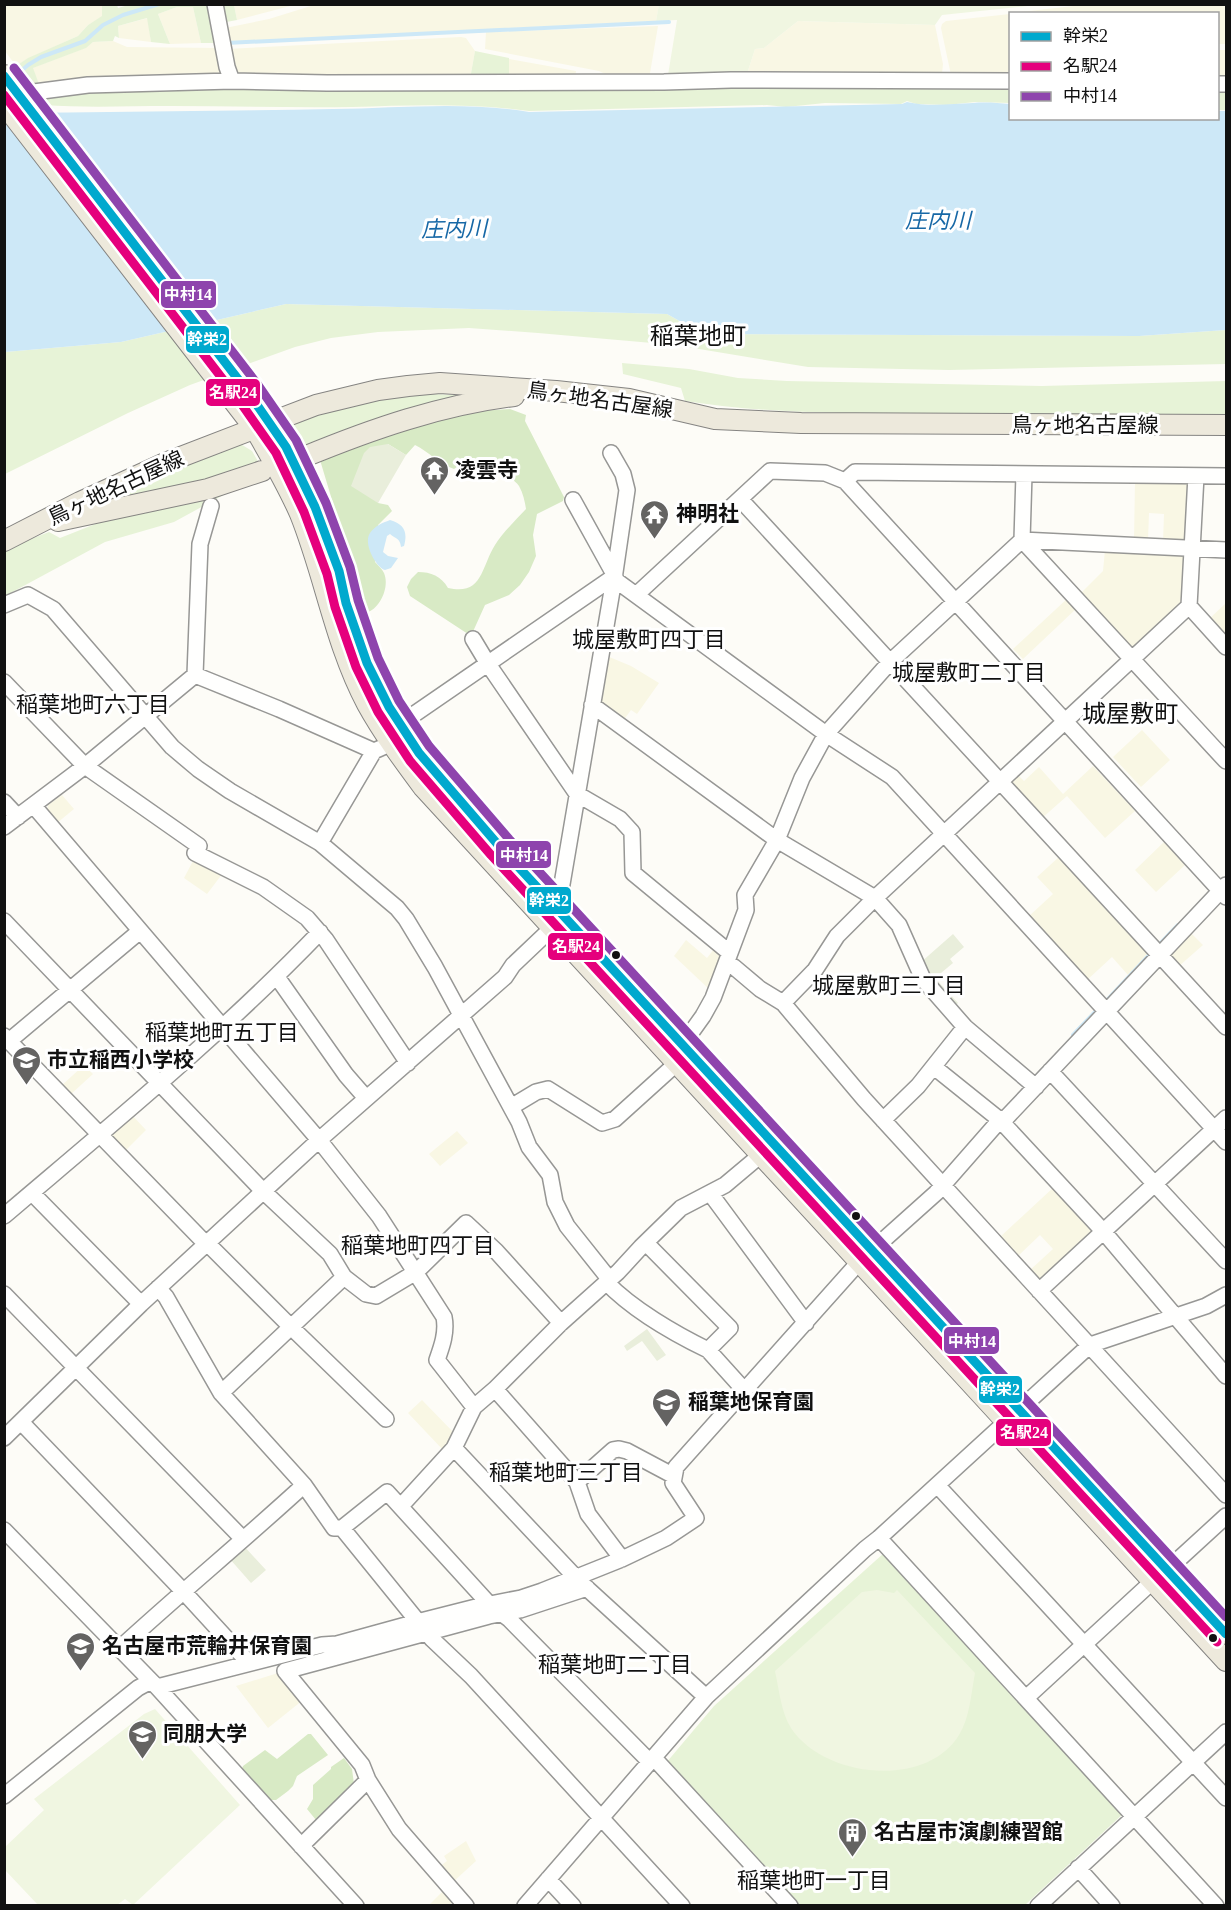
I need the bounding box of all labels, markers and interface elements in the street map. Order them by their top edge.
legend [1009,12,1219,120]
text: 幹栄2 [1063,26,1108,46]
text: 名駅24 [1063,56,1117,76]
text: 中村14 [1063,86,1117,106]
water label: 庄内川 [905,208,973,233]
water label: 庄内川 [421,216,489,242]
line badge: 中村14 [160,280,217,309]
text: 中村14 [164,285,212,303]
district label: 稲葉地町 [650,323,746,349]
line badge: 幹栄2 [185,325,230,354]
text: 幹栄2 [187,331,227,348]
line badge: 名駅24 [205,378,261,407]
street label: 鳥ヶ地名古屋線 [526,378,674,422]
text: 名駅24 [209,384,257,401]
street label: 鳥ヶ地名古屋線 [1012,413,1159,437]
street label: 鳥ヶ地名古屋線 [44,446,188,530]
temple icon: 凌雲寺 [418,454,450,496]
place label: 凌雲寺 [455,458,518,482]
temple icon: 神明社 [639,498,671,540]
place label: 神明社 [676,502,739,526]
district label: 城屋敷町四丁目 [572,627,726,652]
district label: 城屋敷町二丁目 [892,660,1046,685]
district label: 稲葉地町六丁目 [16,692,170,717]
district label: 城屋敷町 [1082,701,1178,727]
line badge: 中村14 [495,840,552,869]
text: 中村14 [500,846,548,864]
line badge: 幹栄2 [526,886,572,915]
text: 幹栄2 [529,892,569,909]
line badge: 名駅24 [547,932,604,961]
text: 名駅24 [552,938,600,955]
unlabelled marker [610,949,622,961]
district label: 城屋敷町三丁目 [812,973,966,998]
district label: 稲葉地町五丁目 [145,1020,299,1045]
school or university icon: 市立稲西小学校 [10,1044,42,1086]
place label: 市立稲西小学校 [47,1048,194,1072]
unlabelled marker [850,1210,862,1222]
district label: 稲葉地町四丁目 [341,1233,495,1258]
line badge: 中村14 [943,1326,1000,1355]
text: 中村14 [948,1332,996,1350]
line badge: 幹栄2 [978,1375,1023,1404]
text: 幹栄2 [980,1381,1020,1398]
school or university icon: 稲葉地保育園 [651,1386,683,1428]
place label: 稲葉地保育園 [688,1390,814,1414]
line badge: 名駅24 [995,1418,1052,1447]
text: 名駅24 [1000,1424,1048,1441]
district label: 稲葉地町三丁目 [489,1460,643,1485]
school or university icon: 名古屋市荒輪井保育園 [65,1630,97,1672]
unlabelled marker [1207,1632,1219,1644]
place label: 名古屋市荒輪井保育園 [102,1634,312,1658]
district label: 稲葉地町二丁目 [538,1652,692,1677]
school or university icon: 同朋大学 [126,1718,158,1760]
place label: 同朋大学 [163,1722,247,1746]
building icon: 名古屋市演劇練習館 [837,1816,869,1858]
place label: 名古屋市演劇練習館 [874,1820,1063,1844]
district label: 稲葉地町一丁目 [737,1868,891,1893]

